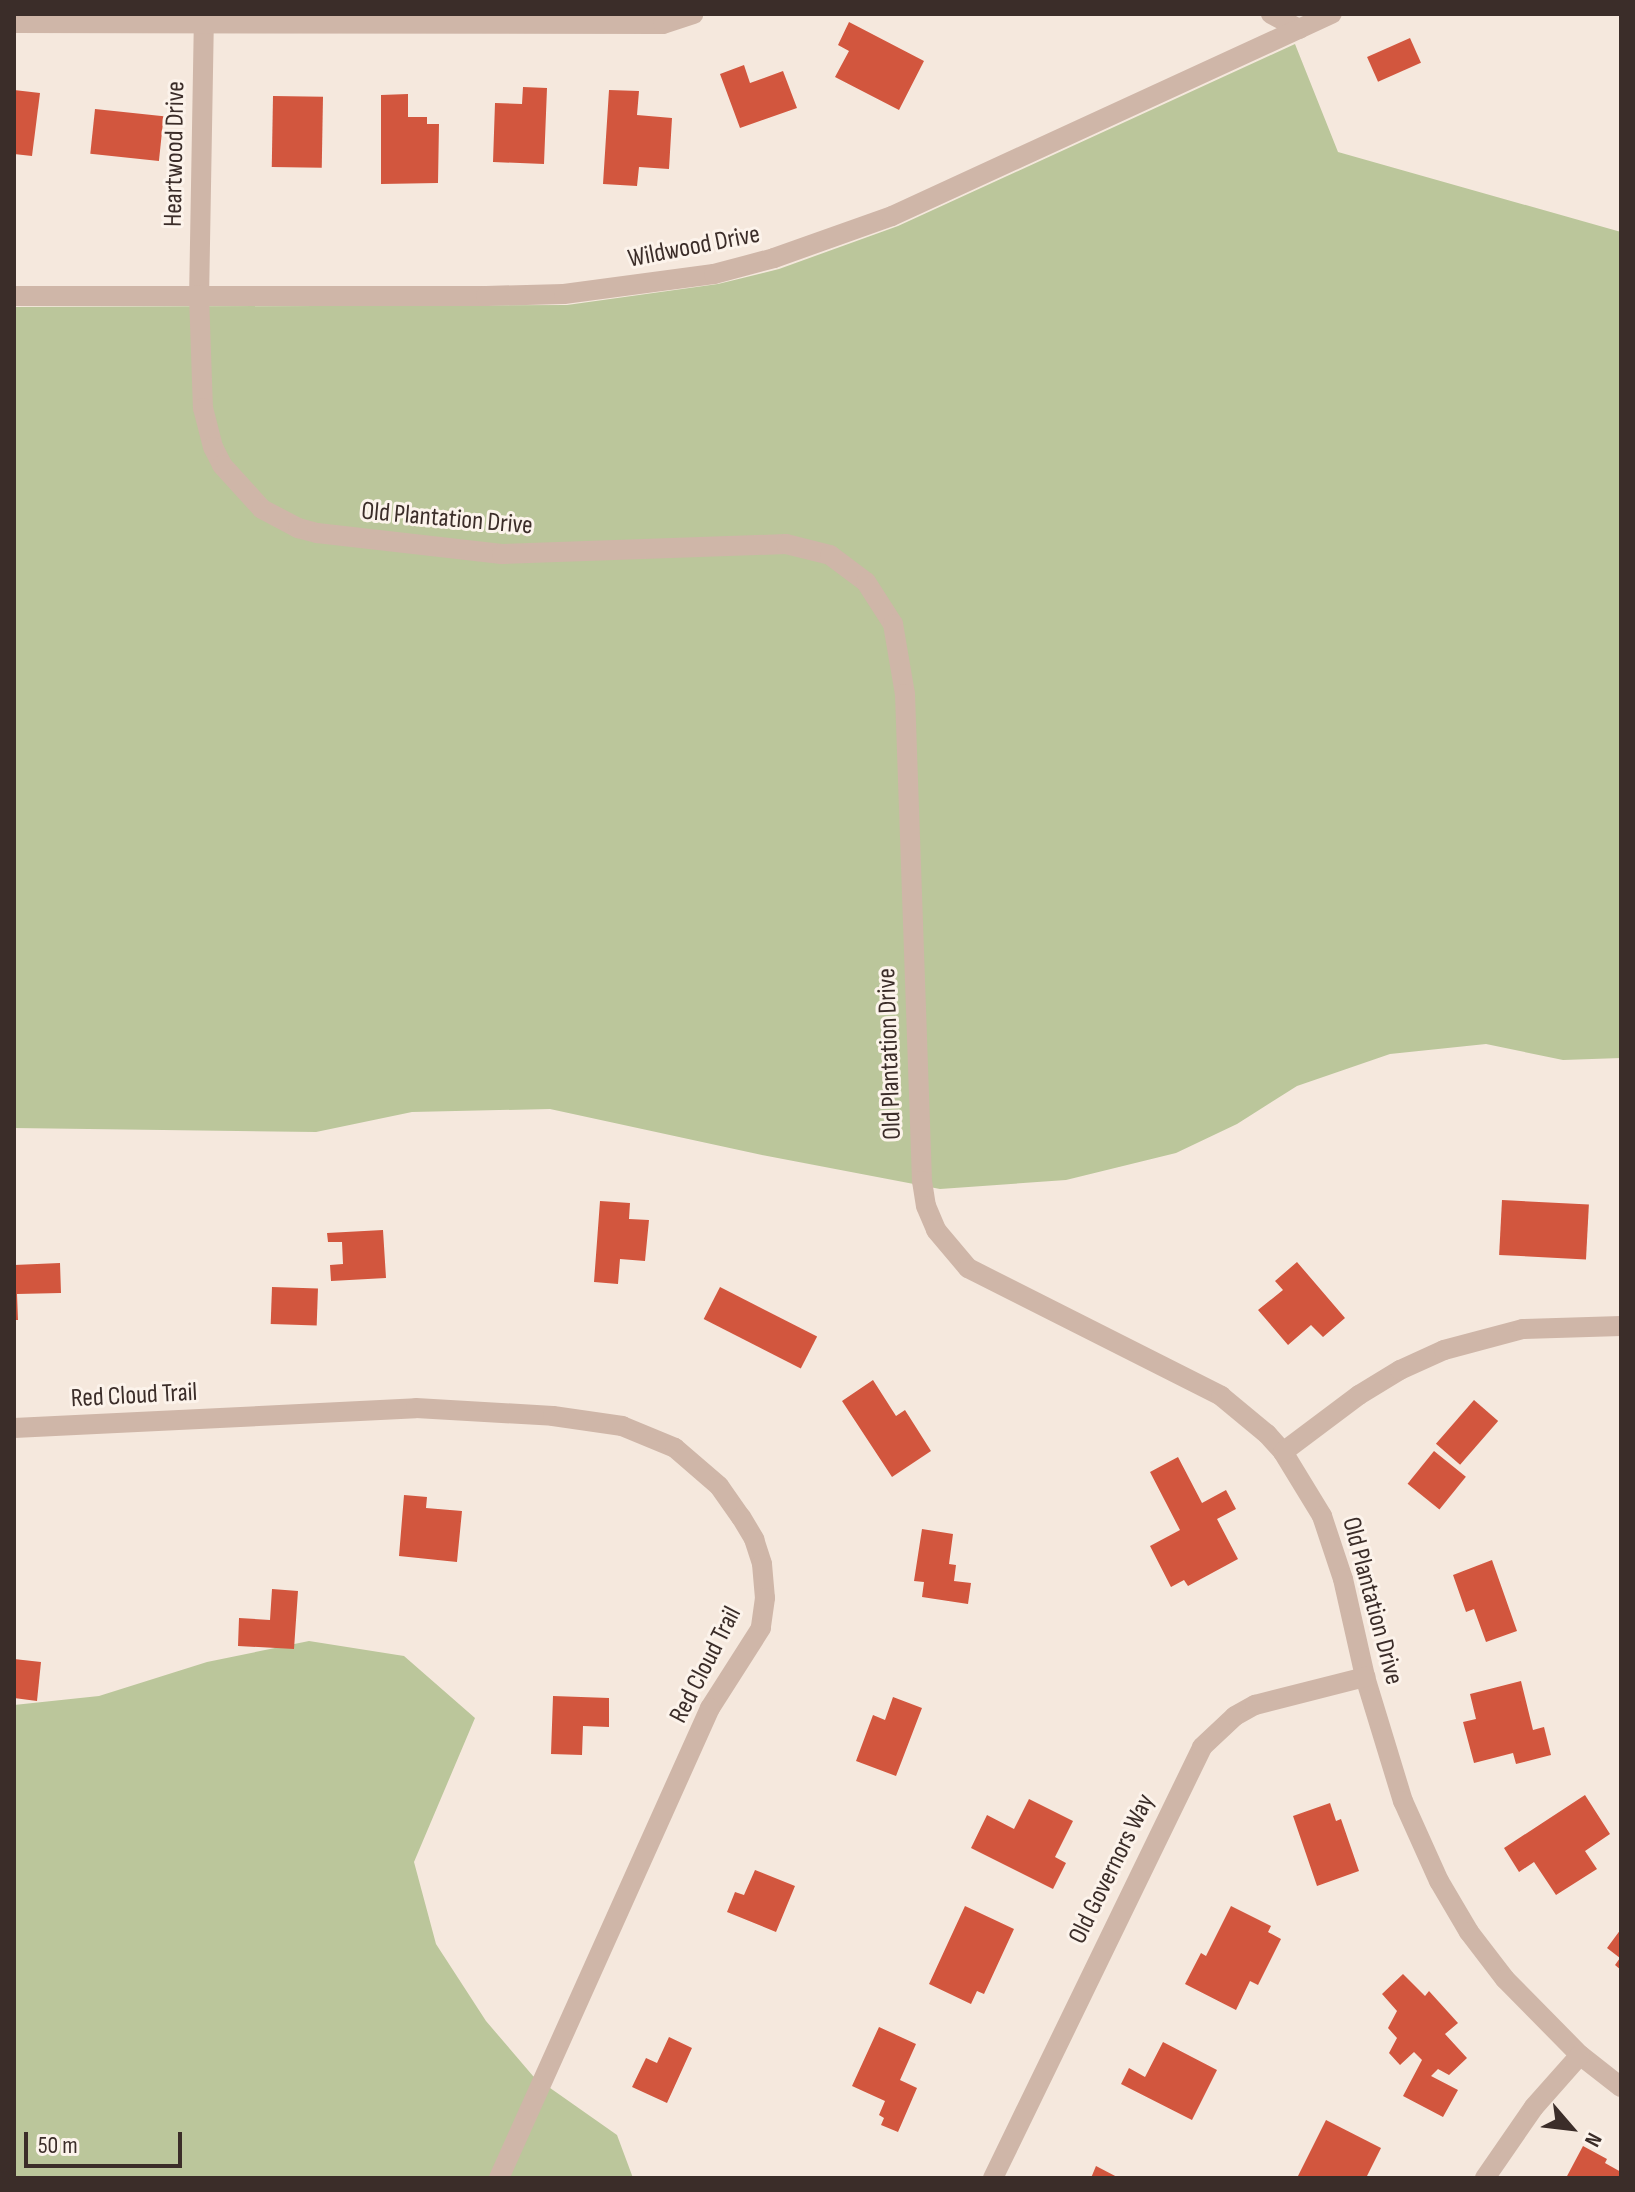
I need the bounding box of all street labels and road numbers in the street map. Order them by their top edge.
street label: Heartwood Drive [158,81,192,227]
street label: Wildwood Drive [625,219,763,275]
street label: Old Plantation Drive [360,496,534,542]
street label: Old Plantation Drive [871,968,909,1140]
street label: Red Cloud Trail [70,1377,198,1415]
street label: Old Plantation Drive [1335,1514,1409,1688]
street label: Red Cloud Trail [663,1602,749,1728]
street label: Old Governors Way [1062,1789,1162,1949]

